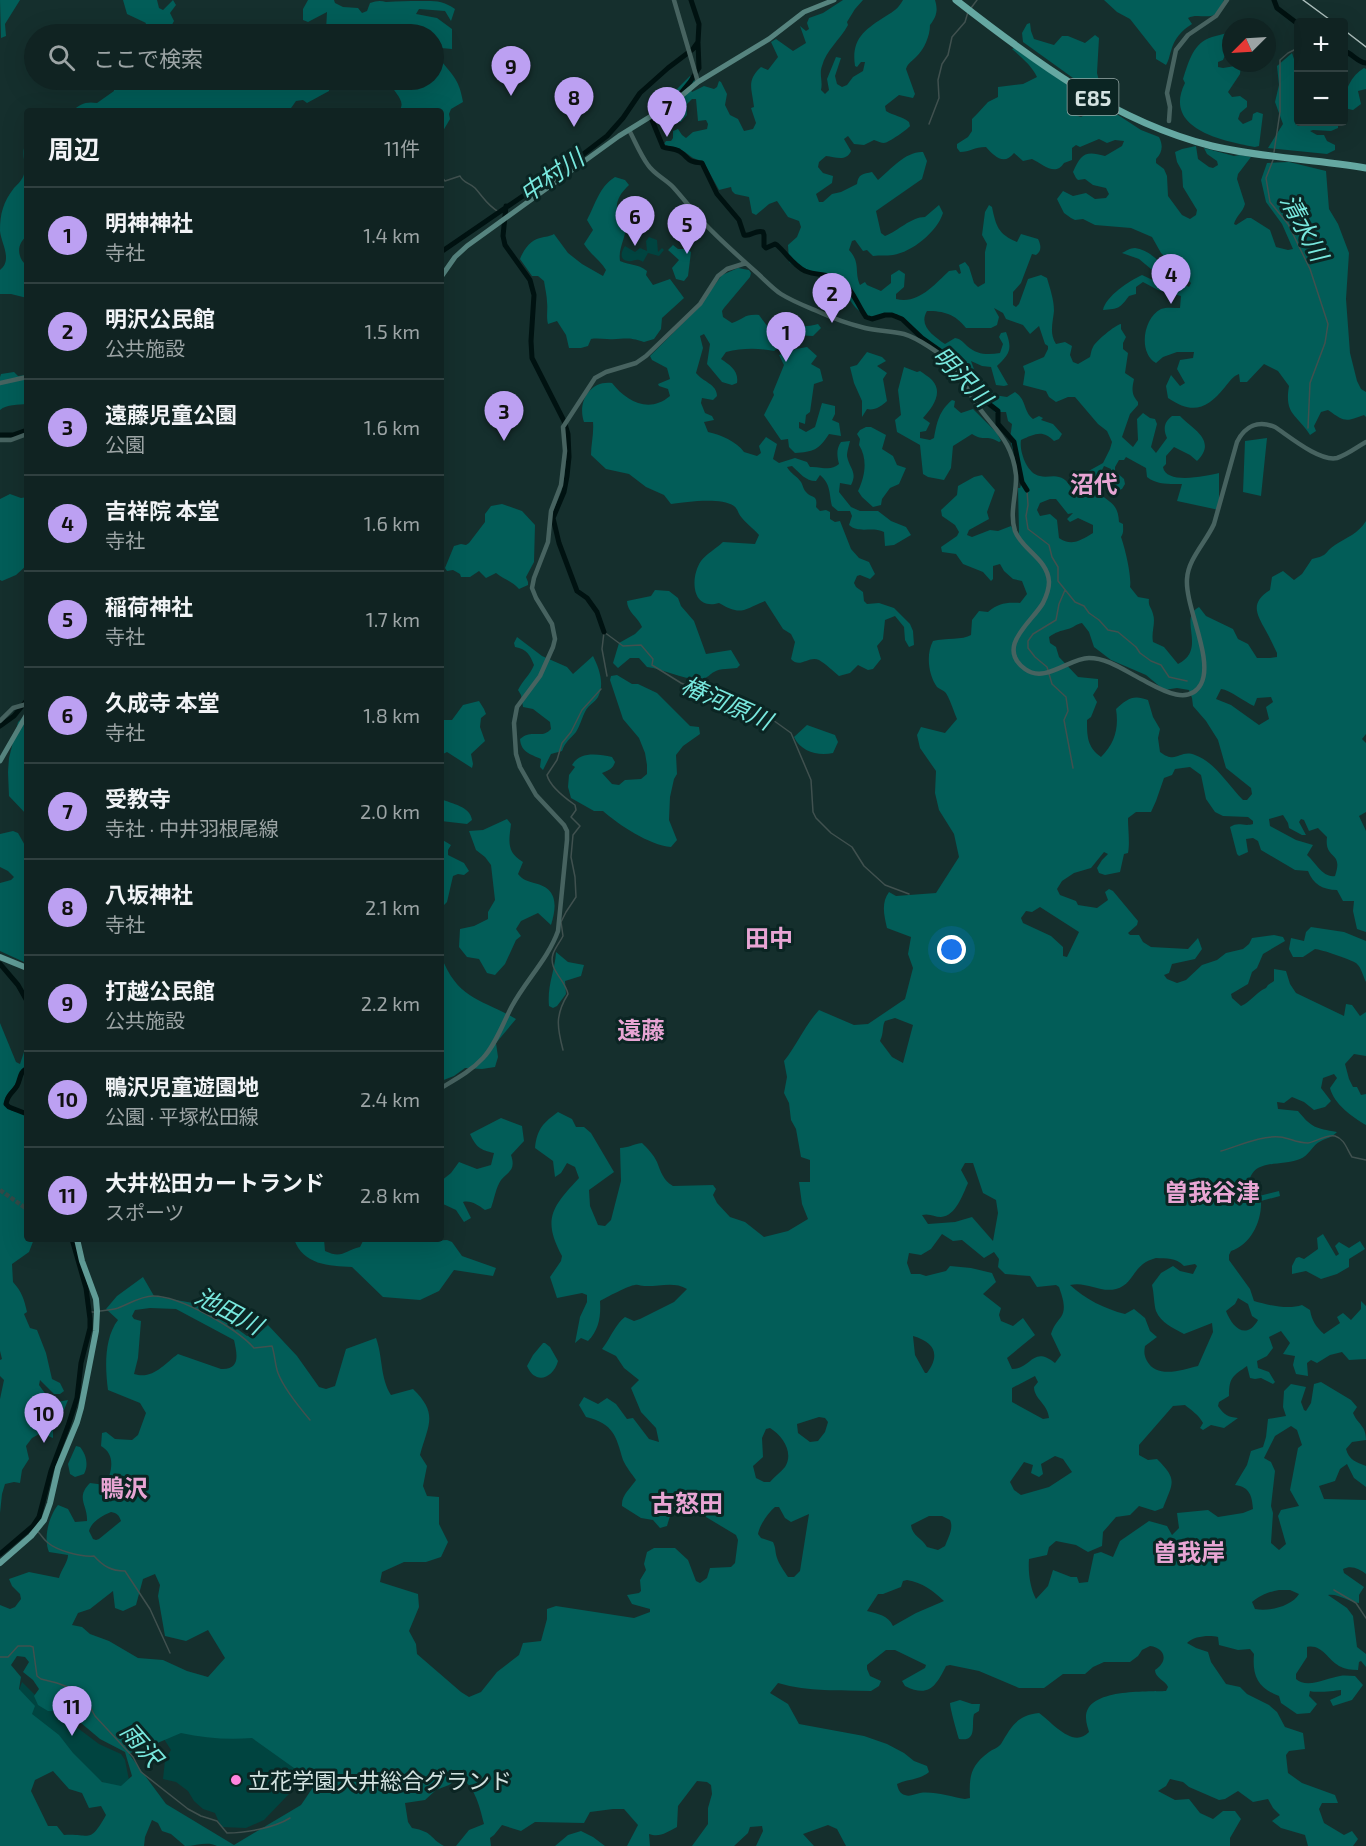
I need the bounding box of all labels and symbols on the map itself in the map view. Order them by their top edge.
north arrow [1222,18,1276,72]
pin: 9 [492,46,530,96]
pin: 8 [554,78,594,127]
road number: E85 [1068,79,1118,115]
pin: 7 [648,88,686,137]
water label: 中村川 [513,141,591,208]
water label: 清水川 [1275,188,1336,268]
pin: 6 [616,196,654,246]
pin: 5 [668,204,706,254]
pin: 4 [1152,254,1190,304]
pin: 2 [812,274,852,323]
pin: 1 [766,312,806,362]
water label: 明沢川 [928,340,1001,414]
pin: 3 [484,392,524,441]
district label: 沼代 [1070,469,1118,498]
water label: 椿河原川 [677,669,779,736]
district label: 田中 [745,923,793,952]
your location [937,935,966,964]
district label: 遠藤 [617,1015,665,1044]
district label: 曽我谷津 [1164,1177,1260,1206]
water label: 池田川 [190,1280,270,1341]
pin: 10 [24,1394,63,1443]
district label: 鴨沢 [100,1473,148,1502]
district label: 古怒田 [651,1488,723,1517]
district label: 曽我岸 [1153,1537,1225,1566]
pin: 11 [52,1686,92,1736]
water label: 雨沢 [115,1716,171,1774]
place label: 立花学園大井総合グランド [248,1767,512,1793]
marker: 立花学園大井総合グランド [229,1773,243,1787]

